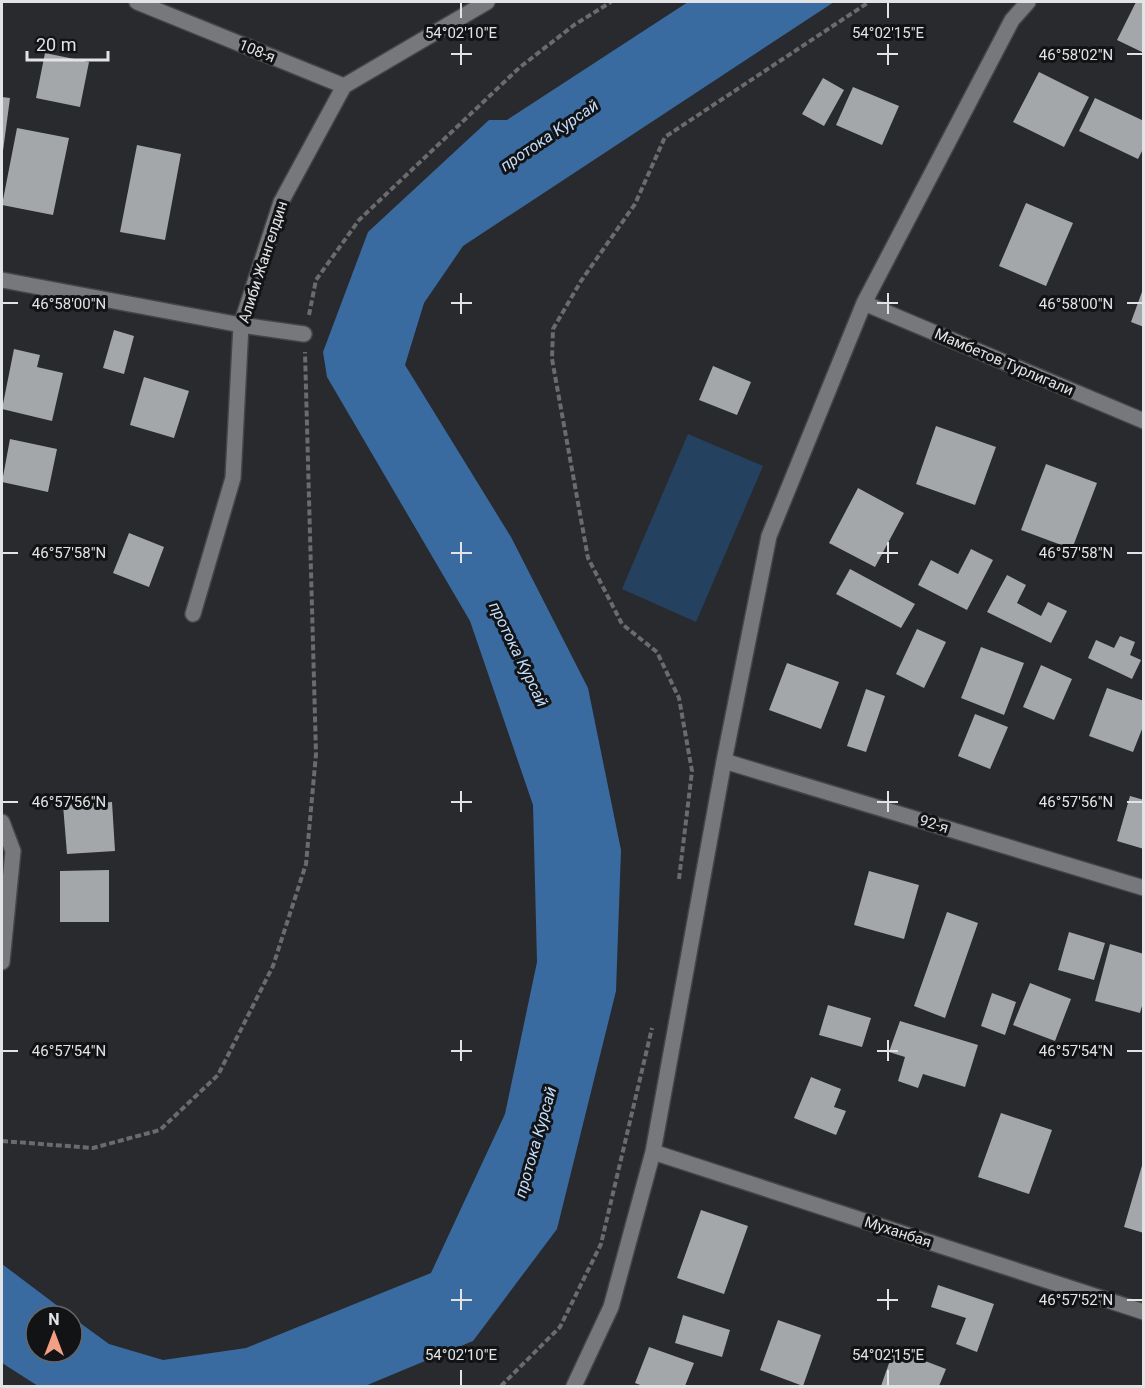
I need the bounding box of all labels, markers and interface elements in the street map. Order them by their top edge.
scale bar [27,24,108,62]
text: 54°02'10"E [425,24,498,42]
text: 54°02'15"E [852,24,925,42]
text: 20 m [36,34,76,55]
street label: 108-я [236,36,278,66]
text: 46°58'02"N [1039,46,1113,64]
water label: протока Курсай [497,96,602,175]
street label: Алиби Жангелдин [235,199,291,325]
text: 46°58'00"N [32,295,106,313]
text: 46°58'00"N [1039,295,1113,313]
street label: Мамбетов Турлигали [932,325,1076,399]
text: 46°57'58"N [32,544,106,562]
text: 46°57'58"N [1039,544,1113,562]
water label: протока Курсай [485,599,552,710]
text: 46°57'56"N [32,793,106,811]
text: 46°57'56"N [1039,793,1113,811]
street label: 92-я [917,811,951,837]
text: 46°57'54"N [32,1042,106,1060]
text: 46°57'54"N [1039,1042,1113,1060]
water label: протока Курсай [511,1085,560,1200]
street label: Муханбая [862,1213,934,1251]
text: 46°57'52"N [1039,1291,1113,1309]
north arrow [24,1304,84,1364]
text: N [48,1310,60,1329]
text: 54°02'10"E [425,1346,498,1364]
text: 54°02'15"E [852,1346,925,1364]

